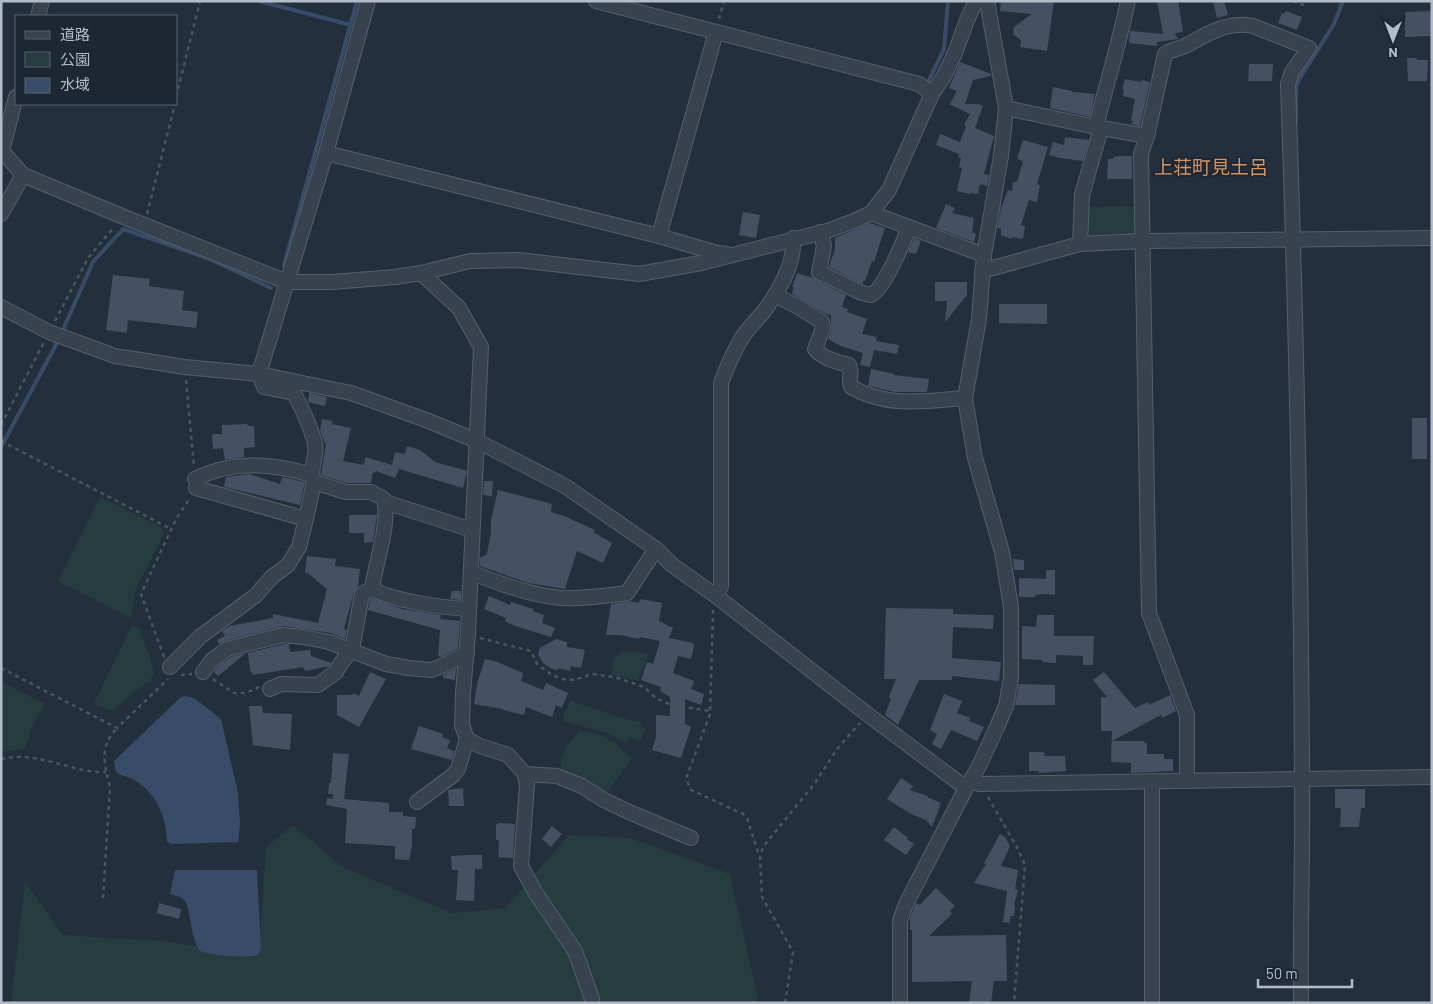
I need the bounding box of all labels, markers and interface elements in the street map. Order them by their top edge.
legend [15,15,178,105]
north arrow [1368,15,1418,65]
text: 道路 [60,25,90,43]
text: N [1388,45,1398,62]
text: 公園 [60,50,90,68]
text: 水域 [60,75,90,93]
district label: 上荘町見土呂 [1154,155,1268,178]
scale bar [1258,956,1352,988]
text: 50 m [1266,964,1298,982]

